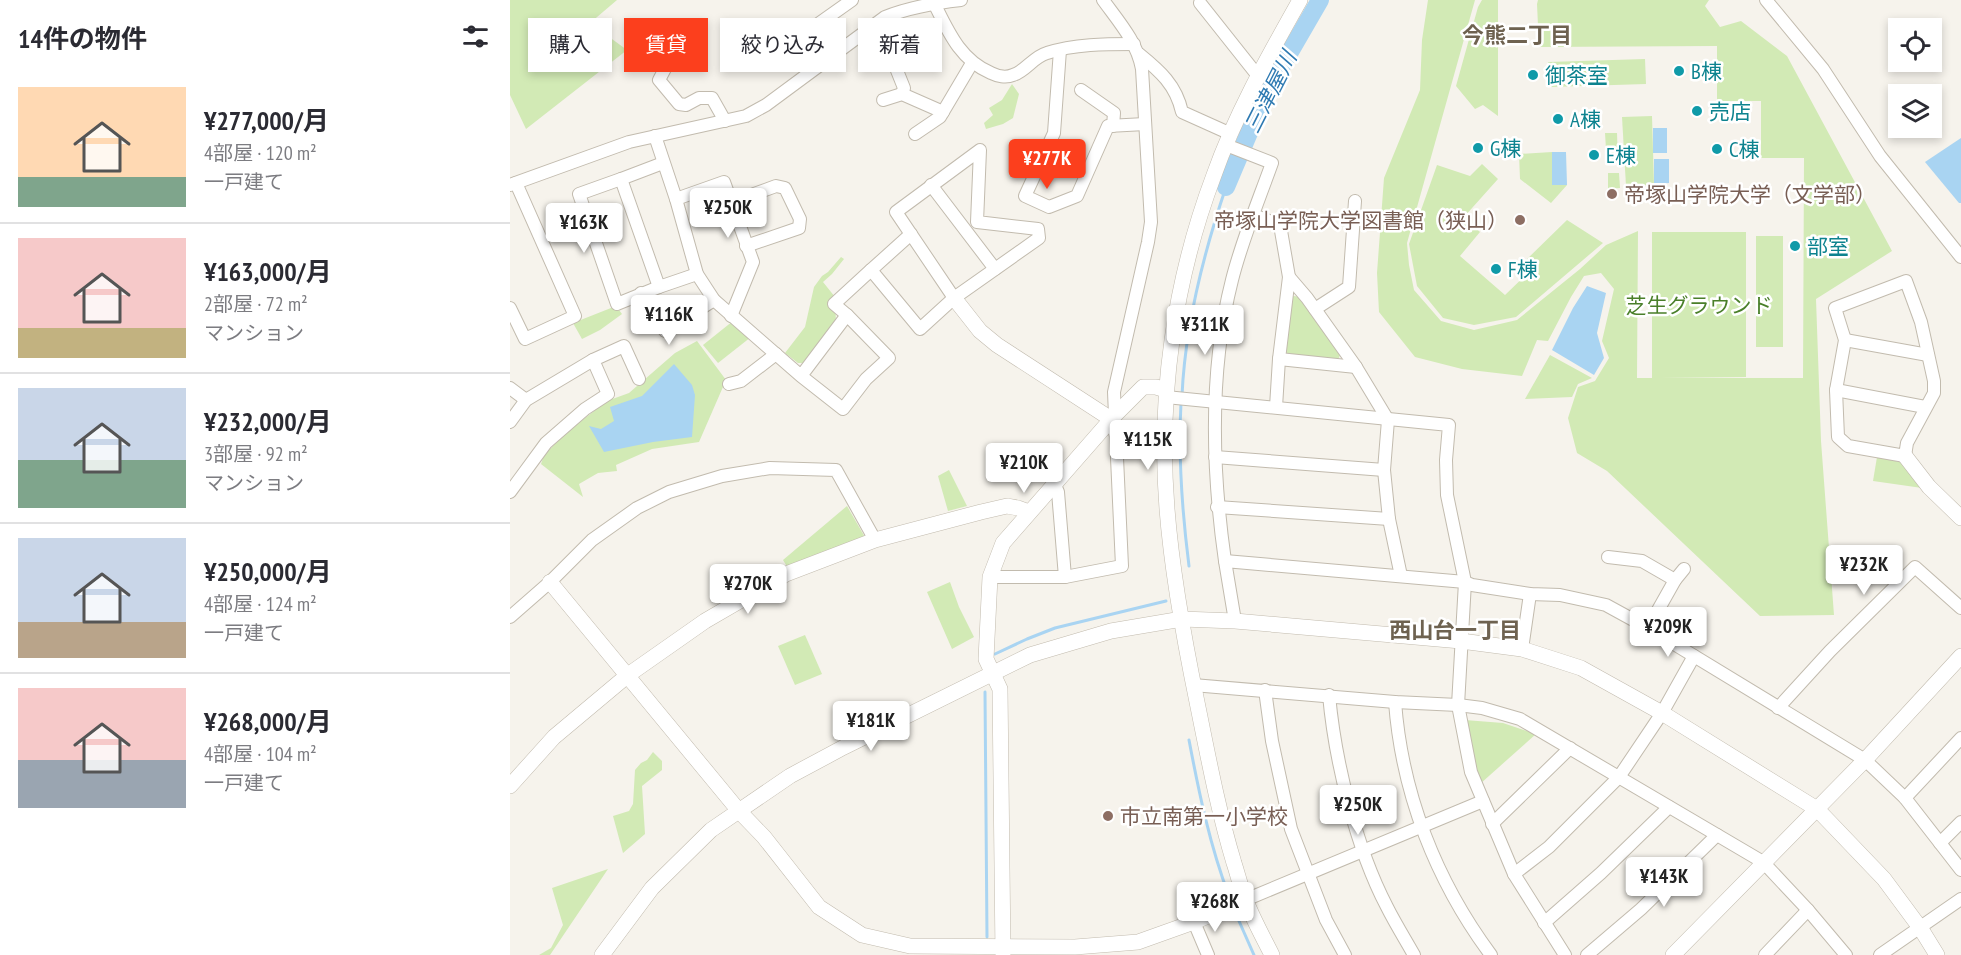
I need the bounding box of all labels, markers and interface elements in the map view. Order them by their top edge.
chip: 購入 [528,18,612,72]
chip: 賃貸 [624,18,708,72]
chip: 絞り込み [720,18,846,72]
chip: 新着 [858,18,942,72]
map controls [1888,18,1942,138]
button: locate [1888,18,1942,72]
icon: filters [459,20,492,53]
district label: 今熊二丁目 [1462,21,1572,49]
text: 14件の物件 [18,22,147,55]
water label: 三津屋川 [1238,45,1303,138]
place label: B棟 [1691,58,1722,85]
place label: 御茶室 [1545,62,1608,89]
marker: B棟 [1672,64,1686,78]
marker: 御茶室 [1526,68,1540,82]
button: layers [1888,84,1942,138]
place label: 売店 [1709,98,1751,125]
text: ¥277,000/月 [204,104,329,137]
marker: 売店 [1690,104,1704,118]
place label: A棟 [1570,106,1601,133]
icon: home [66,111,138,183]
marker: A棟 [1551,112,1565,126]
place label: G棟 [1490,135,1521,162]
place label: C棟 [1729,136,1760,163]
pin: ¥277K [1005,139,1089,190]
text: 4部屋 · 120 m² [204,140,317,166]
marker: G棟 [1471,141,1485,155]
place label: E棟 [1606,142,1636,169]
marker: C棟 [1710,142,1724,156]
text: ¥277K [1023,145,1071,171]
marker: E棟 [1587,148,1601,162]
text: 一戸建て [204,169,284,195]
place label: 帝塚山学院大学（文学部） [1624,181,1876,208]
marker: 帝塚山学院大学（文学部） [1605,187,1619,201]
pin: ¥250K [686,188,770,239]
text: ¥250K [704,194,752,220]
pin: ¥163K [542,203,626,254]
place label: 帝塚山学院大学図書館（狭山） [1214,207,1508,234]
text: ¥163K [560,209,608,235]
marker: 帝塚山学院大学図書館（狭山） [1513,213,1527,227]
place label: 部室 [1807,233,1849,260]
marker: 部室 [1788,239,1802,253]
text: ¥163,000/月 [204,255,332,288]
place label: F棟 [1508,256,1538,283]
icon: home [66,262,138,334]
marker: F棟 [1489,262,1503,276]
text: 2部屋 · 72 m² [204,291,308,317]
park label: 芝生グラウンド [1626,292,1773,319]
pin: ¥116K [627,295,711,346]
text: ¥116K [645,301,693,327]
pin: ¥311K [1163,305,1247,356]
text: ¥311K [1181,311,1229,337]
text: マンション [204,320,304,346]
text: ¥232,000/月 [204,405,332,438]
icon: home [66,412,138,484]
pin: ¥115K [1106,420,1190,471]
text: ¥115K [1124,426,1172,452]
text: 3部屋 · 92 m² [204,441,308,467]
pin: ¥210K [982,443,1066,494]
text: ¥210K [1000,449,1048,475]
text: マンション [204,470,304,496]
pin: ¥232K [1822,545,1906,596]
text: ¥232K [1840,551,1888,577]
text: ¥250,000/月 [204,555,332,588]
icon: home [66,562,138,634]
pin: ¥270K [706,564,790,615]
text: ¥270K [724,570,772,596]
text: 4部屋 · 124 m² [204,591,317,617]
pin: ¥209K [1626,607,1710,658]
text: ¥209K [1644,613,1692,639]
district label: 西山台一丁目 [1389,616,1521,644]
text: 一戸建て [204,620,284,646]
pin: ¥181K [829,701,913,752]
text: ¥268,000/月 [204,705,332,738]
text: ¥181K [847,707,895,733]
icon: home [66,712,138,784]
text: 4部屋 · 104 m² [204,741,317,767]
text: 一戸建て [204,770,284,796]
pin: ¥250K [1316,785,1400,836]
text: ¥250K [1334,791,1382,817]
place label: 市立南第一小学校 [1120,803,1288,830]
marker: 市立南第一小学校 [1101,809,1115,823]
pin: ¥143K [1622,857,1706,908]
text: ¥143K [1640,863,1688,889]
pin: ¥268K [1173,882,1257,933]
text: ¥268K [1191,888,1239,914]

